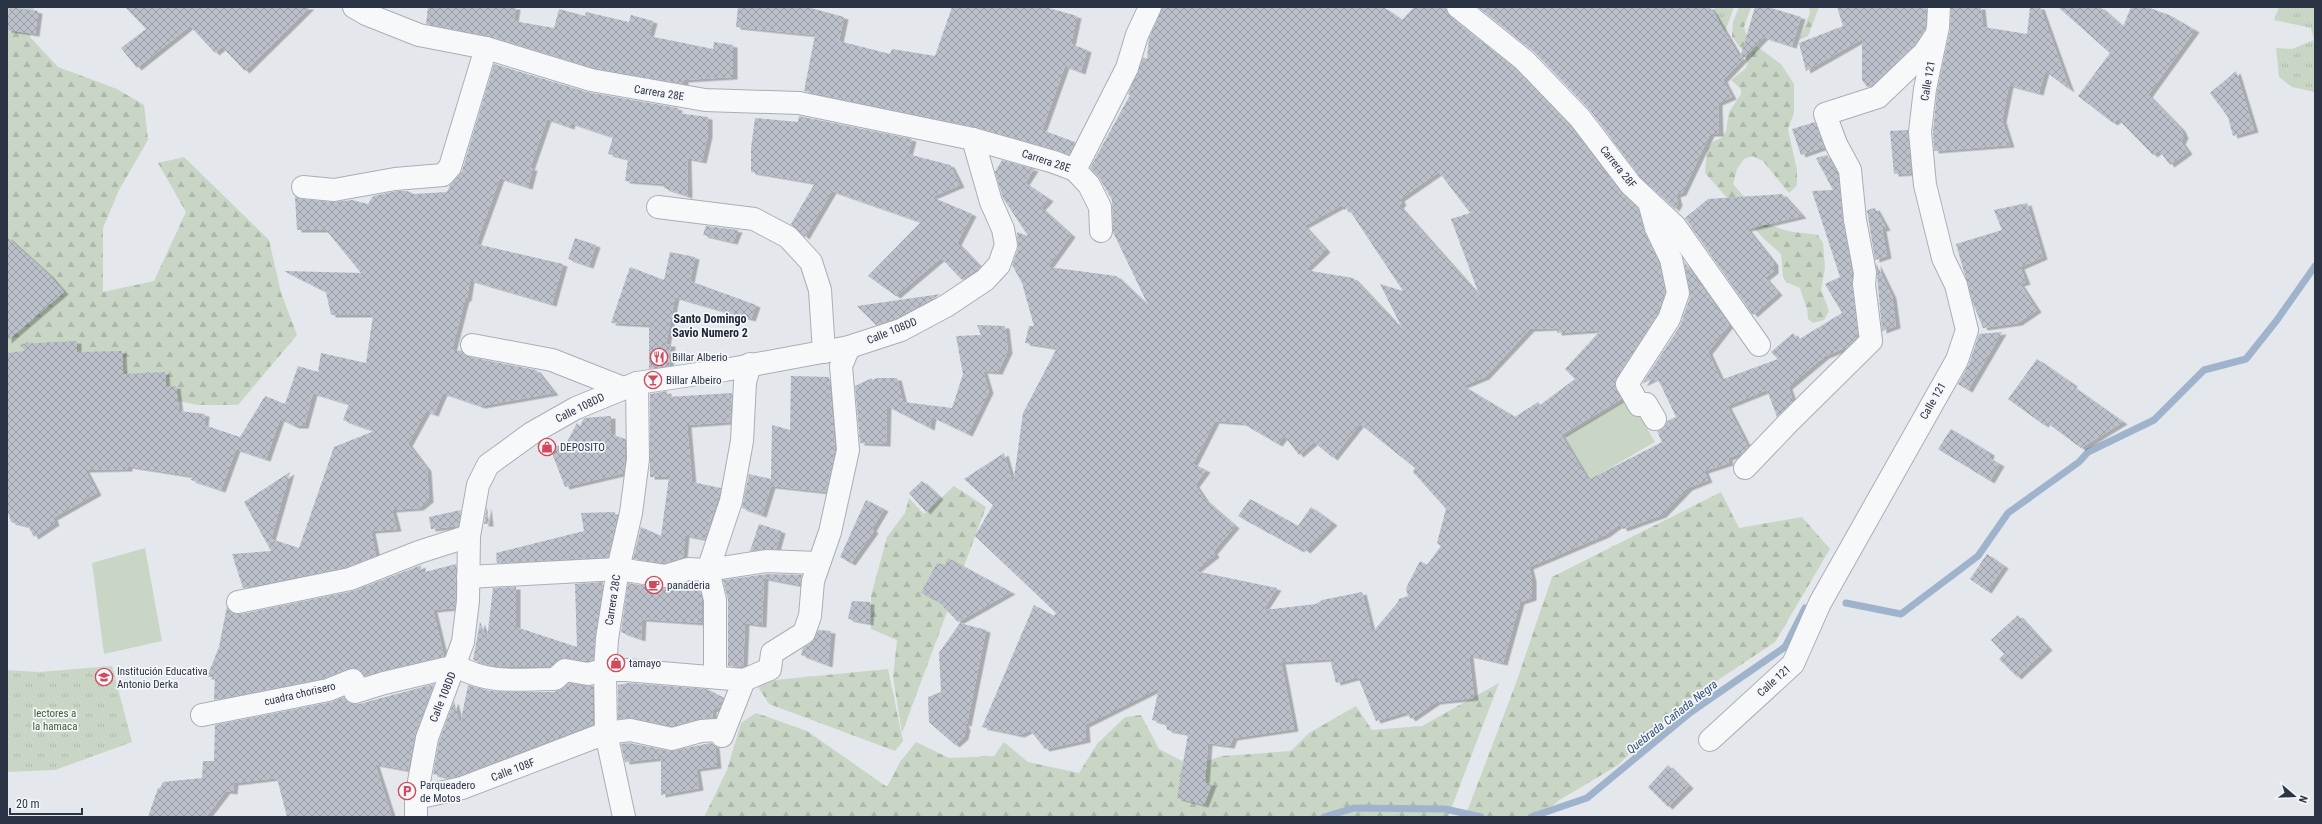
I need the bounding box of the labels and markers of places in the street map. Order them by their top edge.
restaurant icon: Billar Alberio [649,347,669,367]
place label: Billar Alberio [672,351,728,364]
bar icon: Billar Albeiro [643,370,663,390]
place label: Billar Albeiro [666,374,722,387]
shop icon: DEPOSITO [537,437,557,457]
place label: DEPOSITO [560,441,605,454]
cafe icon: panaderia [644,575,664,595]
place label: panaderia [667,579,710,592]
shop icon: tamayo [606,653,626,673]
place label: tamayo [629,657,661,670]
place label: Institución Educativa Antonio Derka [117,665,208,691]
school or university icon: Institución Educativa Antonio Derka [94,667,114,687]
place label: Parqueadero de Motos [420,779,476,805]
parking icon: Parqueadero de Motos [397,781,417,801]

